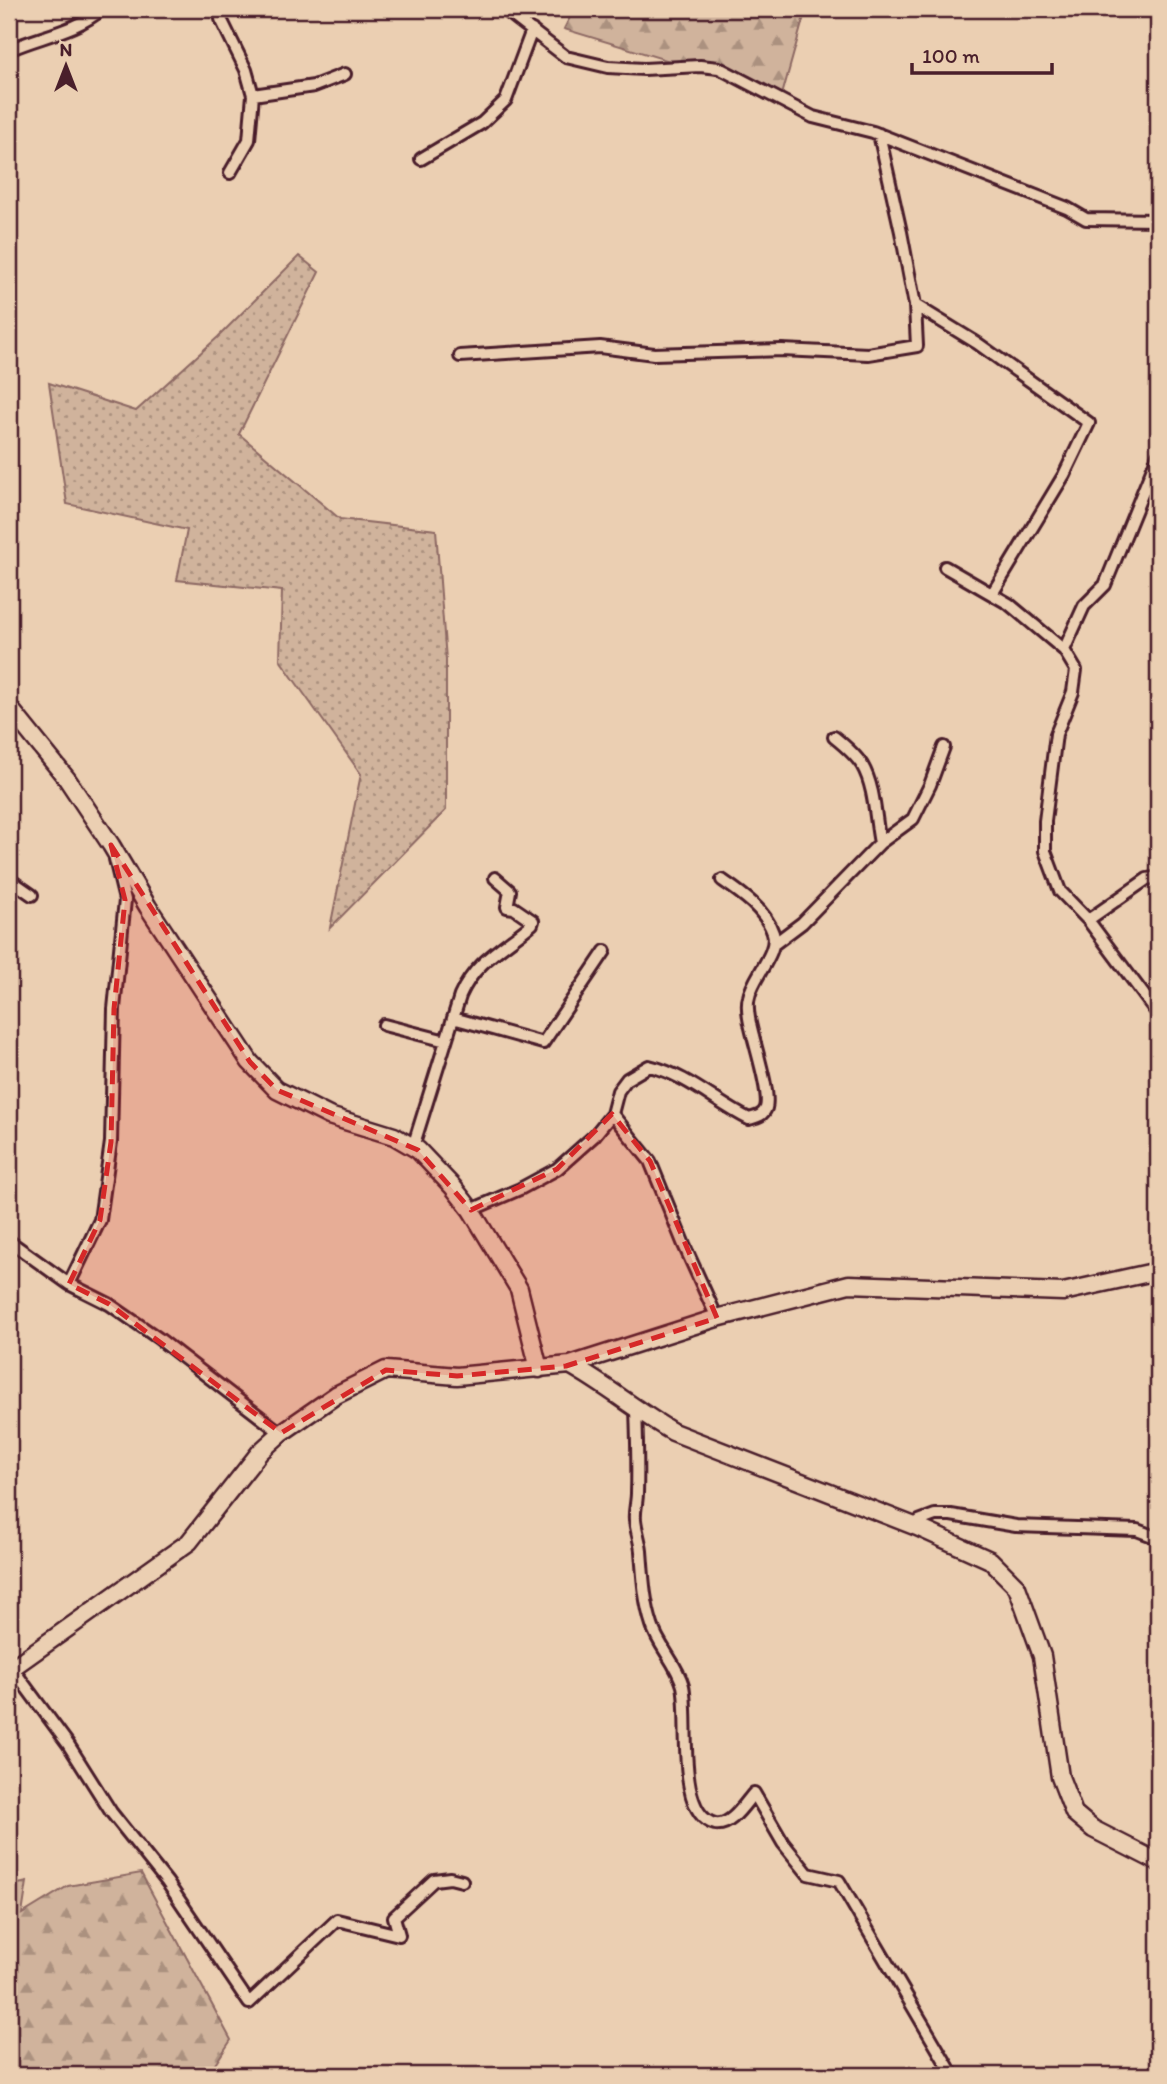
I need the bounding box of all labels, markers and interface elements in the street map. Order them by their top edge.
north arrow [32,32,102,102]
scale bar [912,32,1052,76]
text: N [60,38,72,61]
text: 100 m [922,43,980,68]

